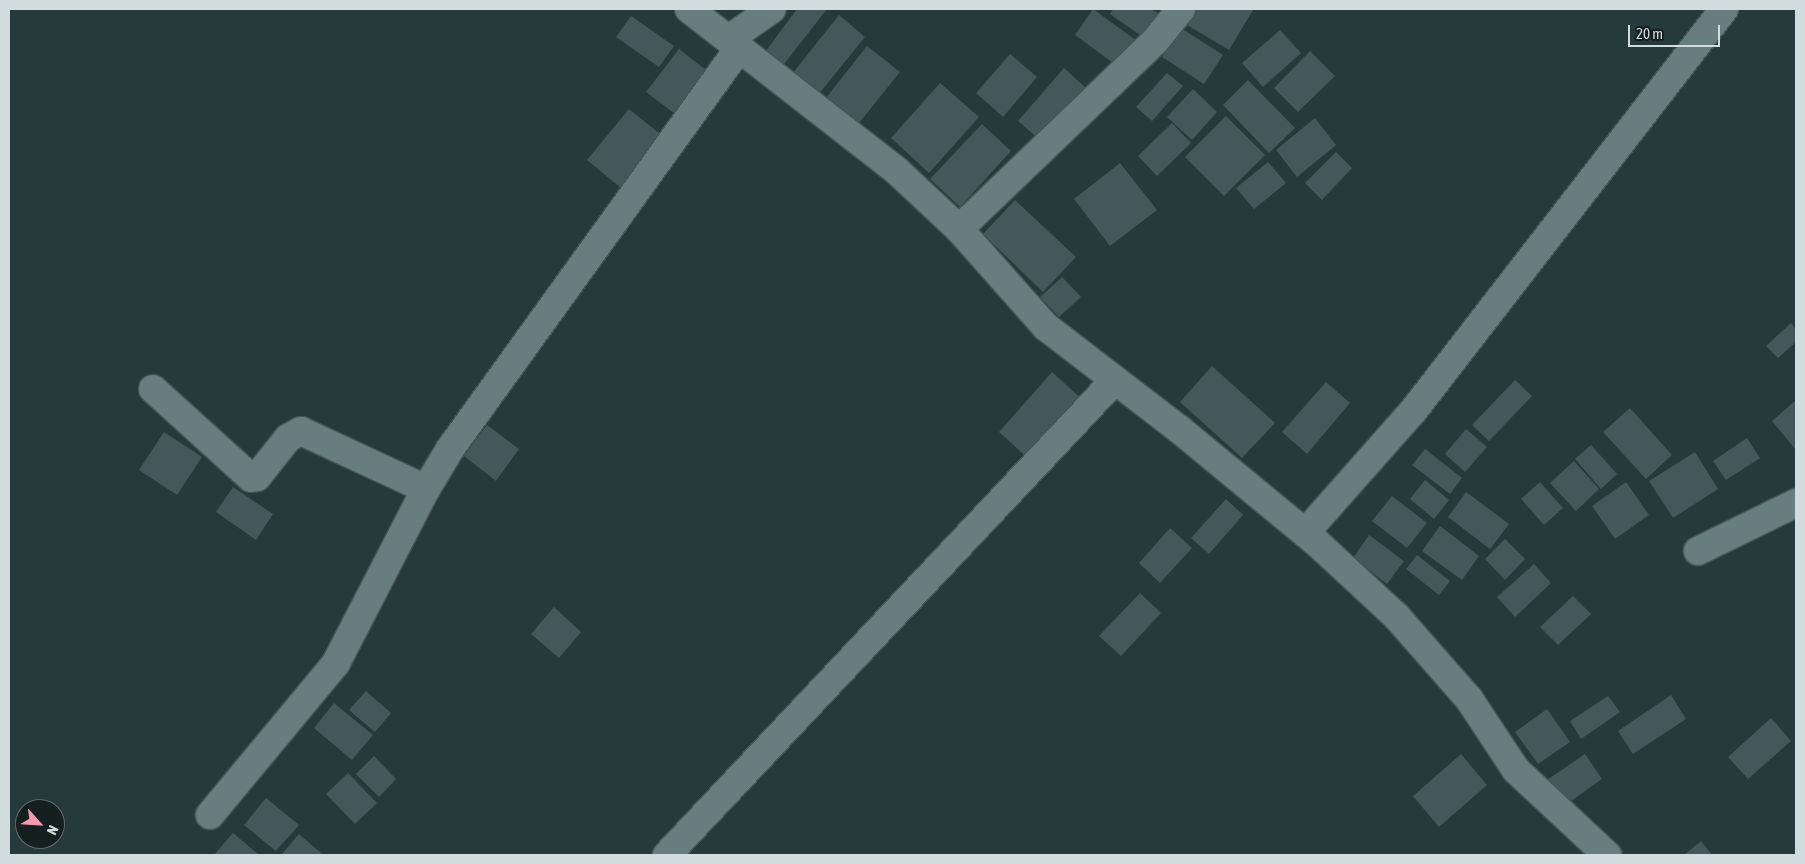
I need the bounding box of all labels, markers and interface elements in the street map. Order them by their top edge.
scale bar [1630,15,1722,47]
text: 20 m [1636,25,1663,42]
north arrow [15,799,65,849]
text: N [44,823,62,837]

